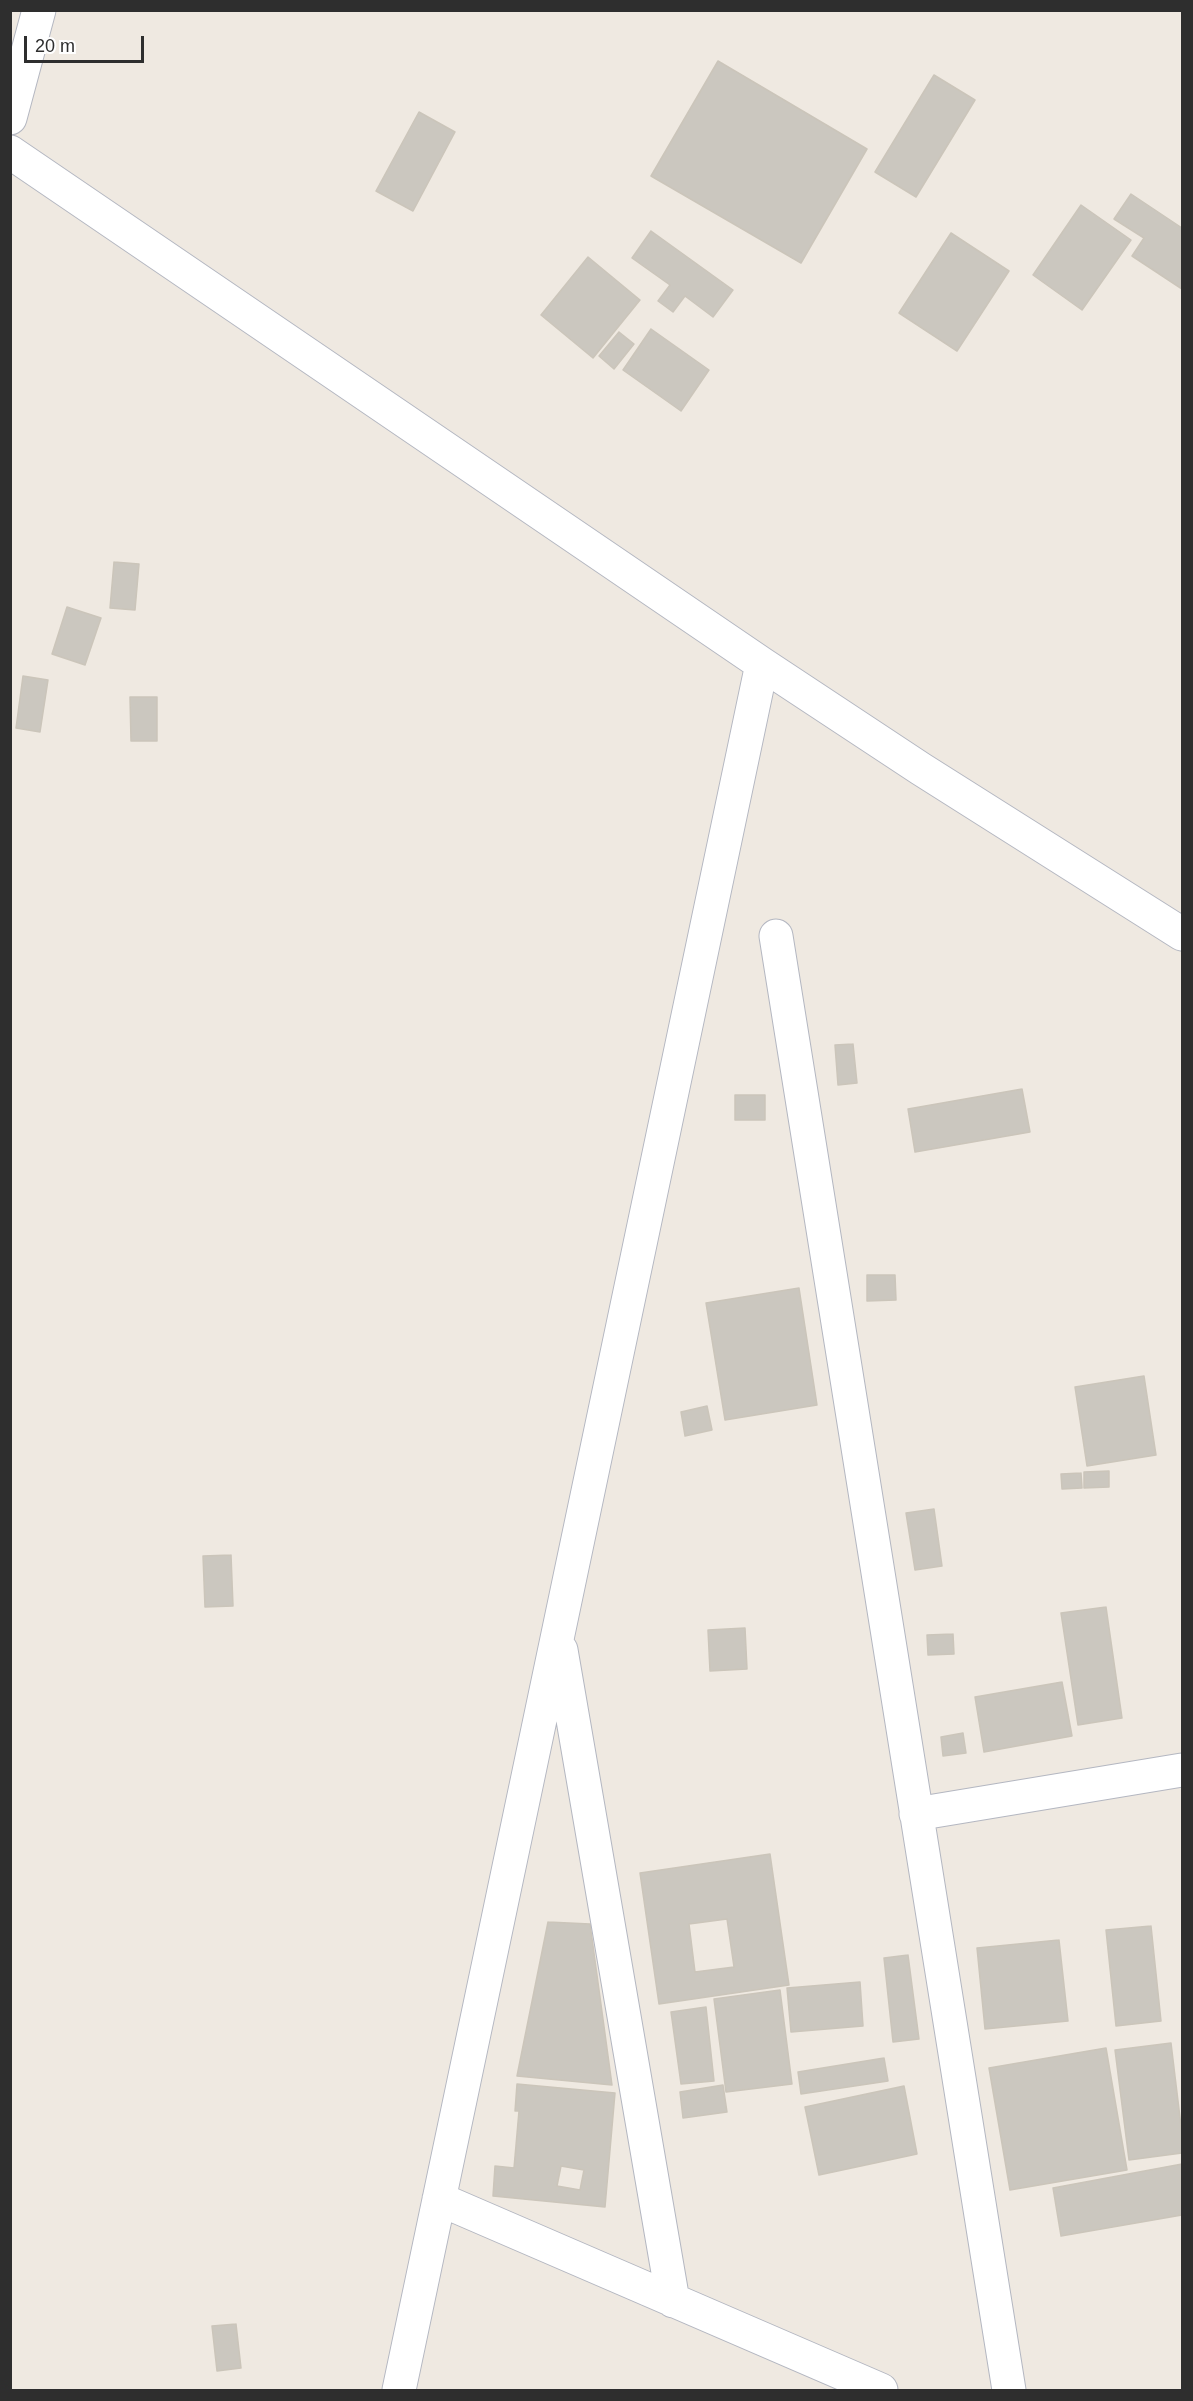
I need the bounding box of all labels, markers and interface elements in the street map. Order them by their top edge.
scale bar [27,24,147,62]
text: 20 m [35,36,75,56]

